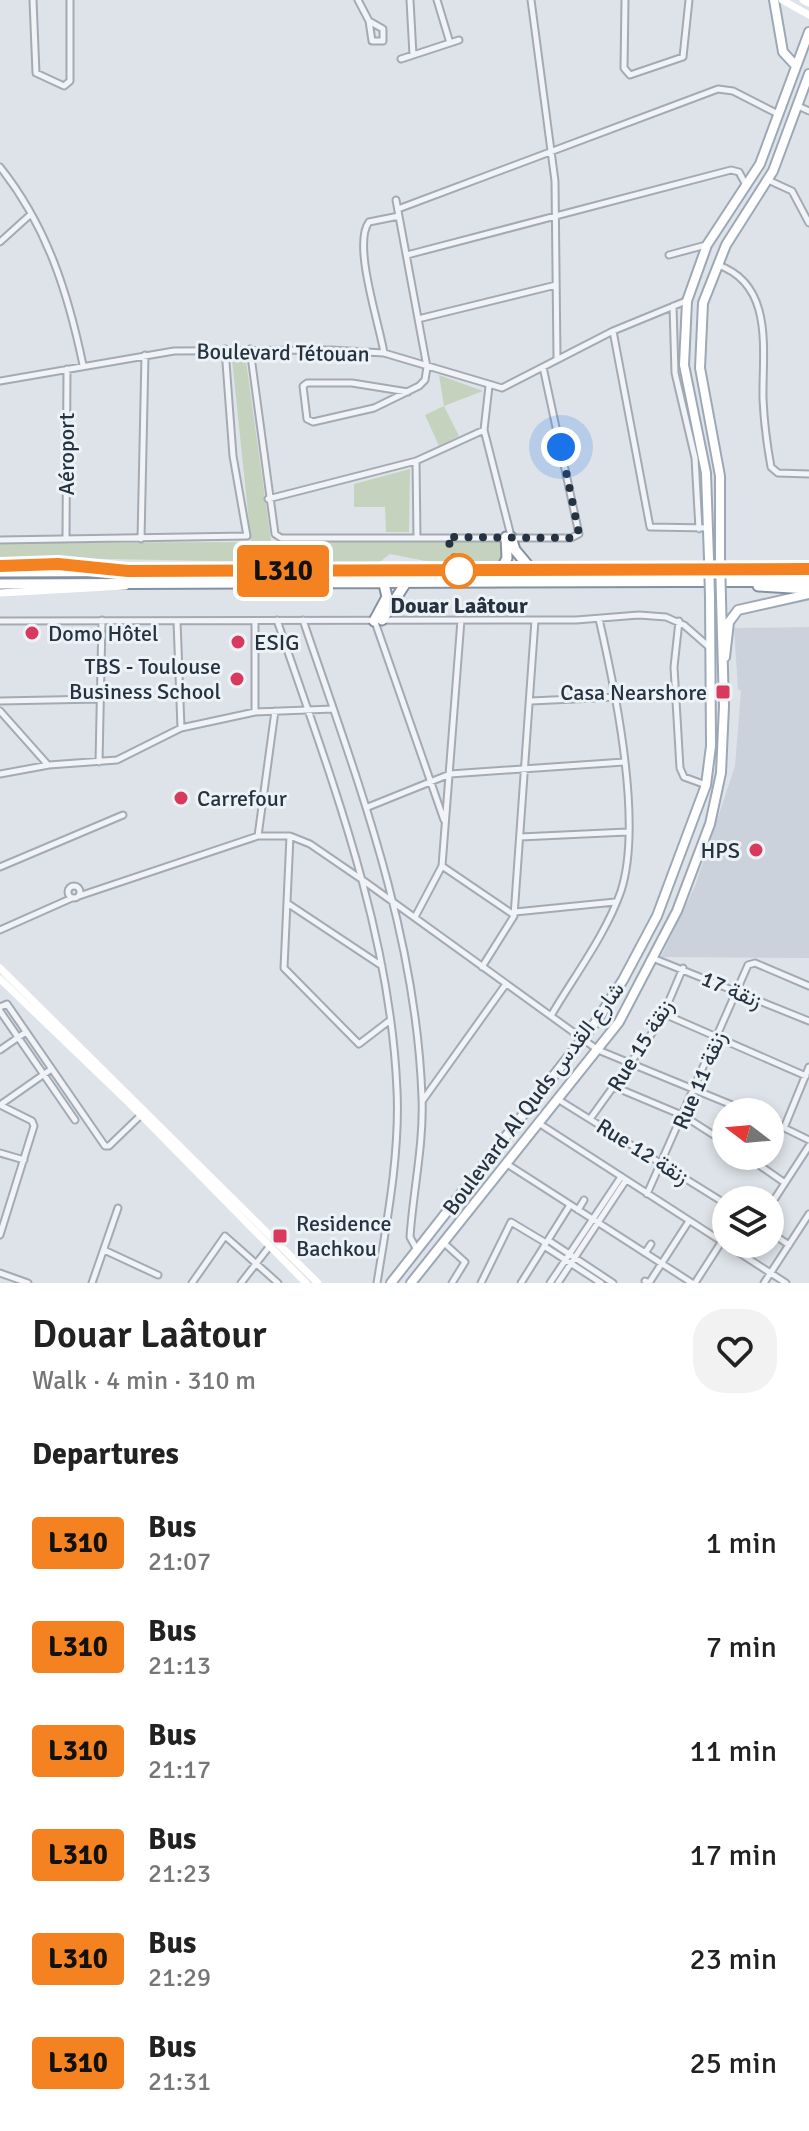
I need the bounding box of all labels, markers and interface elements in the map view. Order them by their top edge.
street label: Boulevard Tétouan [196,337,370,368]
street label: Aéroport [53,412,80,495]
your location [541,427,581,467]
line badge: L310 [227,545,339,597]
text: L310 [253,554,313,588]
marker: Douar Laâtour [442,554,476,588]
place label: Douar Laâtour [390,592,528,619]
place label: Domo Hôtel [48,620,159,647]
marker: Domo Hôtel [23,624,41,642]
place label: ESIG [254,629,299,656]
marker: ESIG [229,633,247,651]
place label: TBS - Toulouse Business School [69,653,221,705]
marker: TBS - Toulouse Business School [228,670,246,688]
place label: Casa Nearshore [560,679,707,706]
marker: Casa Nearshore [714,683,732,701]
place label: Carrefour [197,785,287,812]
marker: Carrefour [172,789,190,807]
place label: HPS [700,837,740,864]
marker: HPS [747,841,765,859]
street label: زنقة 17 [697,965,766,1014]
street label: Boulevard Al Quds شارع القدس [437,976,631,1221]
street label: Rue 15 زنقة [601,994,679,1096]
street label: Rue 11 زنقة [667,1027,732,1133]
north arrow [712,1098,784,1170]
map controls [712,1098,784,1258]
street label: Rue 12 زنقة [592,1112,694,1190]
button: layers [712,1186,784,1258]
place label: Residence Bachkou [296,1210,392,1262]
marker: Residence Bachkou [271,1227,289,1245]
button: heart [693,1309,777,1393]
text: Douar Laâtour [32,1311,267,1358]
text: Walk · 4 min · 310 m [32,1365,256,1397]
text: Departures [32,1436,179,1473]
text: Bus [148,1509,196,1546]
text: 1 min [706,1525,777,1562]
text: L310 [48,1526,108,1560]
text: 21:07 [148,1546,211,1578]
text: Bus [148,1613,196,1650]
text: 7 min [706,1629,777,1666]
text: L310 [48,1630,108,1664]
text: 21:13 [148,1650,211,1682]
text: Bus [148,1717,196,1754]
text: 11 min [690,1733,777,1770]
text: L310 [48,1734,108,1768]
text: 21:17 [148,1754,211,1786]
text: Bus [148,1821,196,1858]
text: 17 min [690,1837,777,1874]
text: L310 [48,1838,108,1872]
text: 21:23 [148,1858,211,1890]
text: Bus [148,1925,196,1962]
text: 23 min [690,1941,777,1978]
text: L310 [48,1942,108,1976]
text: 21:29 [148,1962,211,1994]
text: Bus [148,2029,196,2066]
text: 25 min [690,2045,777,2082]
text: L310 [48,2046,108,2080]
text: 21:31 [148,2066,211,2098]

